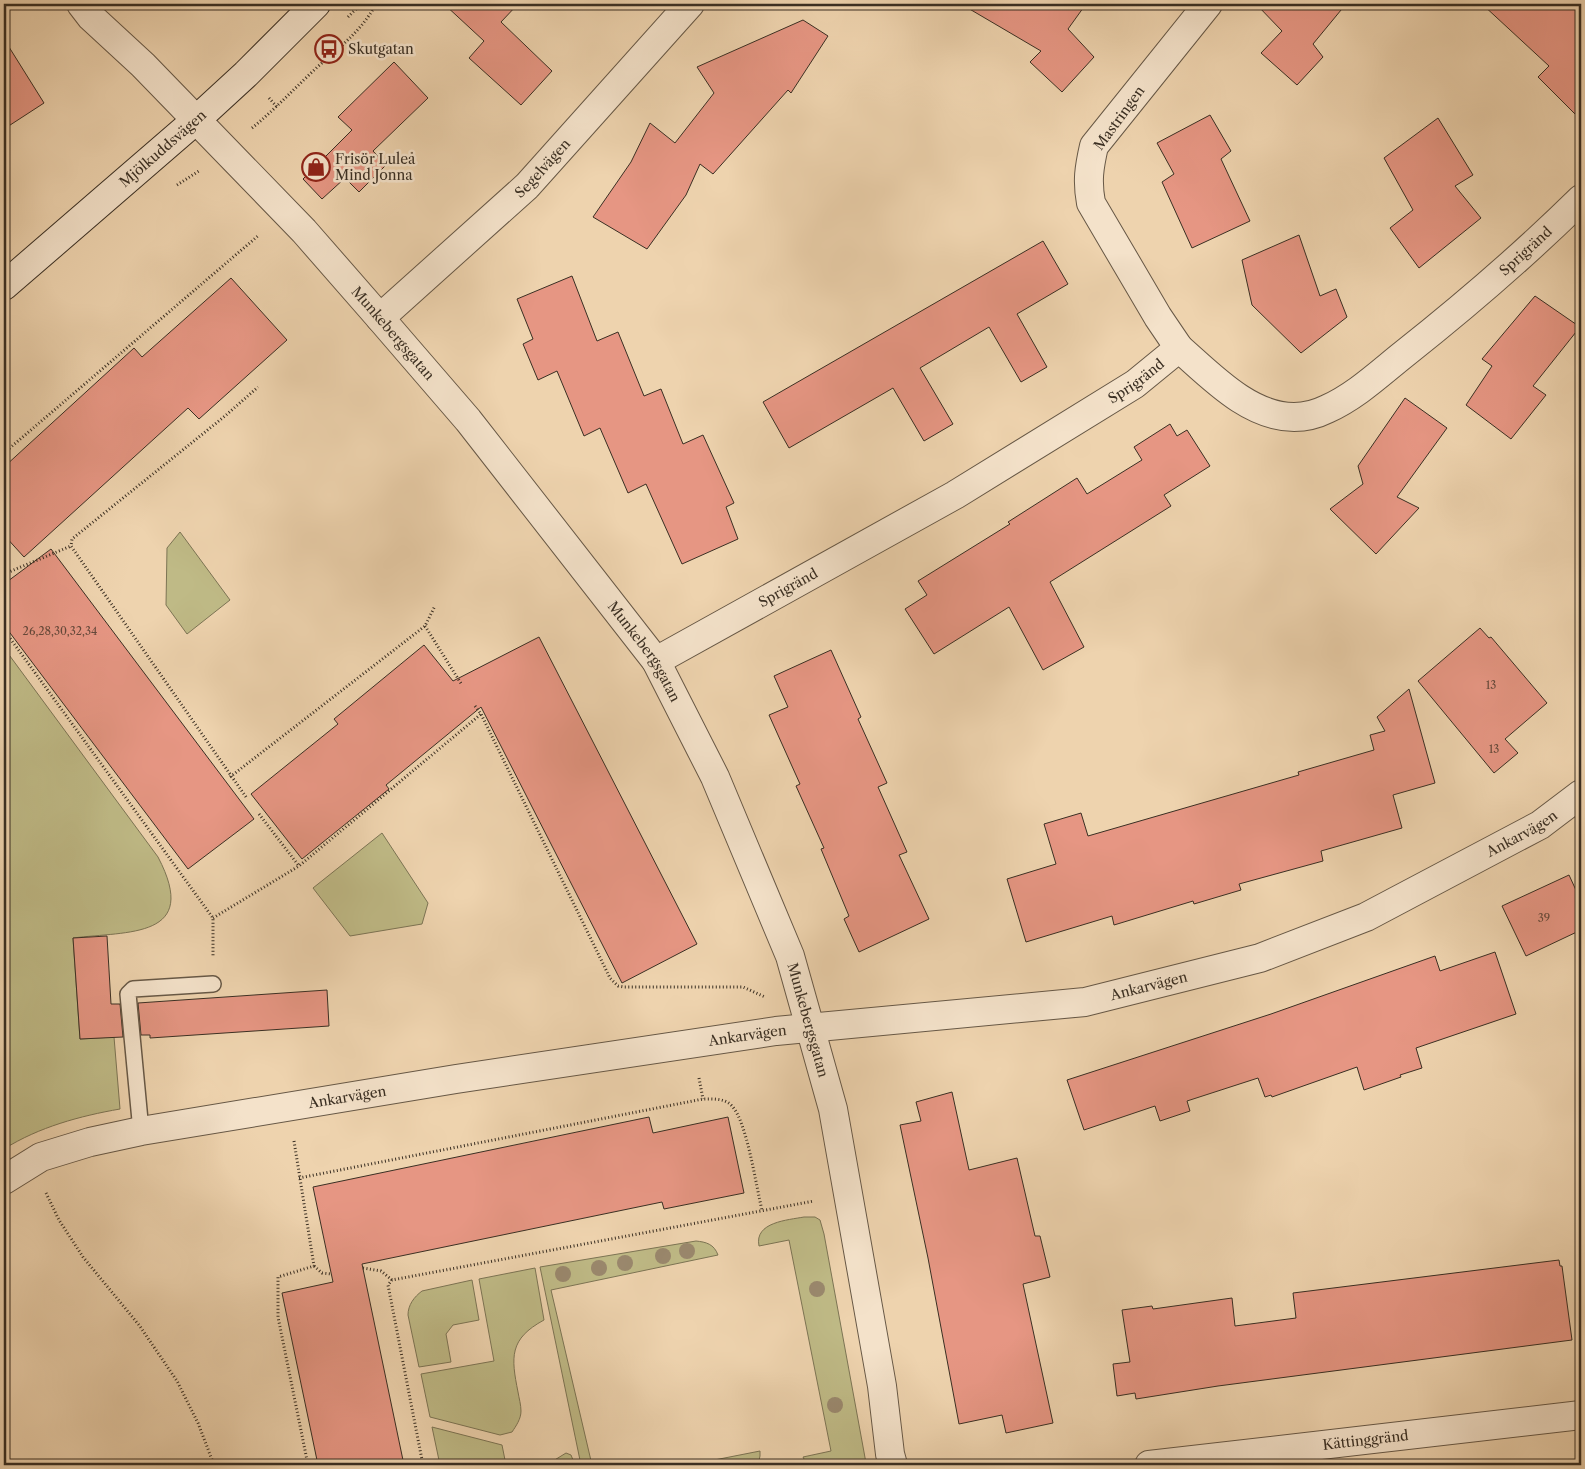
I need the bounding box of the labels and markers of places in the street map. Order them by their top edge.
bus stop icon: Skutgatan [314,34,344,64]
place label: Skutgatan [348,40,414,58]
place label: Frisör Luleå Mind Jonna [335,150,416,184]
shop icon: Frisör Luleå Mind Jonna [301,152,331,182]

